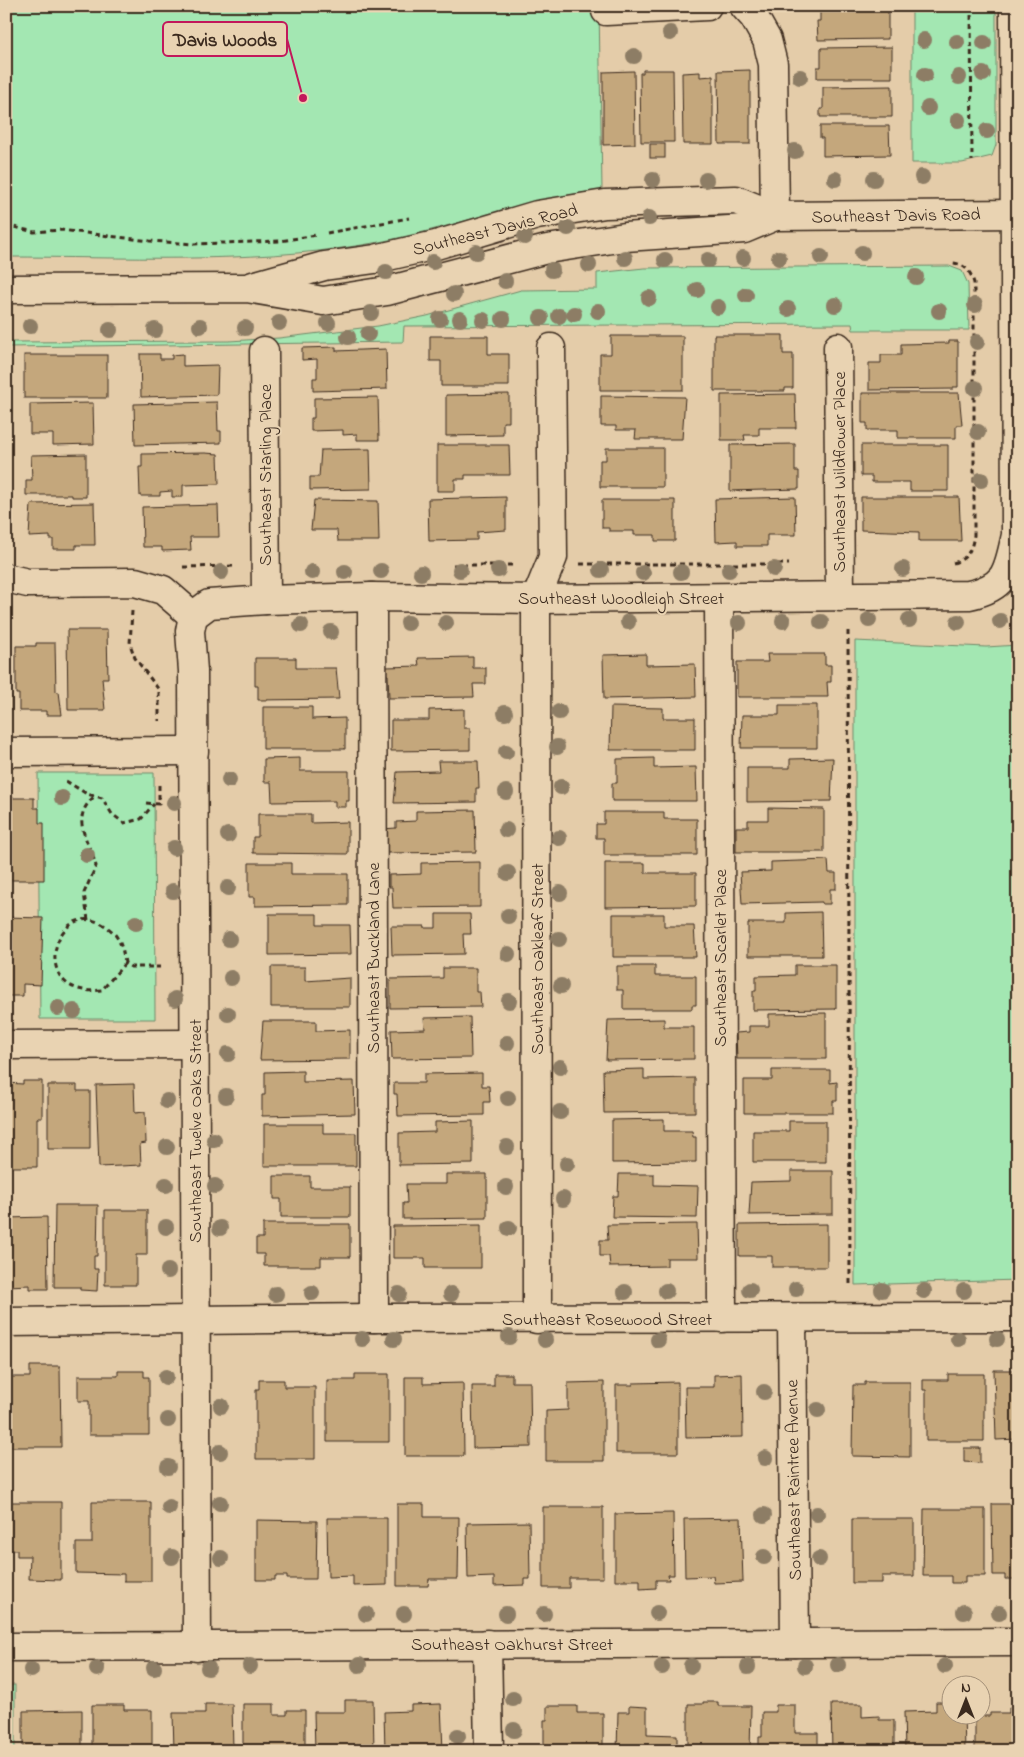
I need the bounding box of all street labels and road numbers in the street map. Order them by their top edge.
street label: Southeast Davis Road [410,198,581,264]
street label: Southeast Davis Road [811,203,981,231]
street label: Southeast Wildflower Place [828,371,854,573]
street label: Southeast Starling Place [254,383,281,566]
street label: Southeast Woodleigh Street [518,587,724,614]
street label: Southeast Buckland Lane [362,862,388,1054]
street label: Southeast Oakleaf Street [526,863,552,1055]
street label: Southeast Scarlet Place [709,868,735,1047]
street label: Southeast Twelve Oaks Street [184,1019,210,1243]
street label: Southeast Rosewood Street [502,1308,712,1334]
street label: Southeast Raintree Avenue [780,1378,810,1581]
street label: Southeast Oakhurst Street [411,1633,613,1659]

